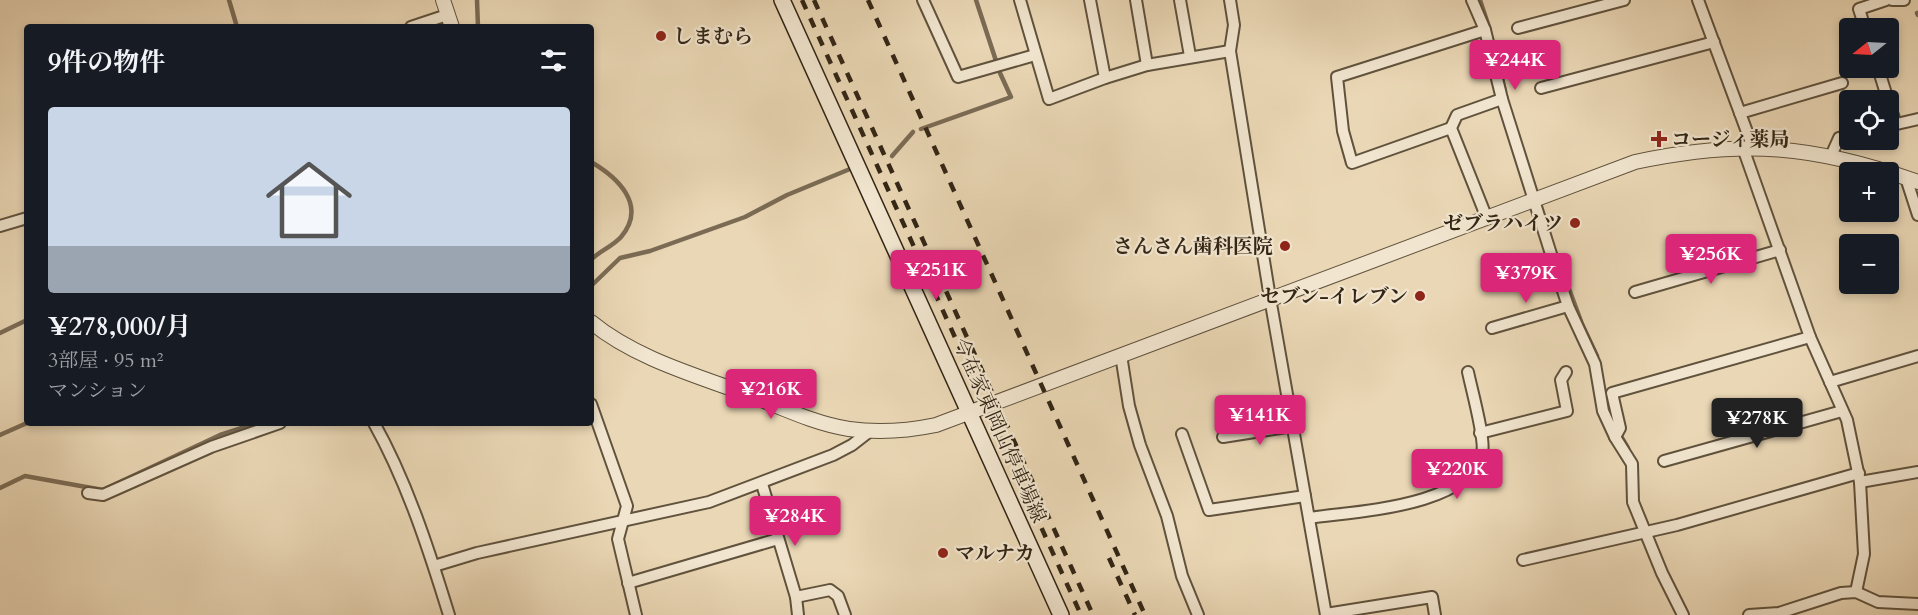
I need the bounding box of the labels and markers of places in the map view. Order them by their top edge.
place label: しまむら [673,23,753,50]
marker: しまむら [654,29,668,43]
pin: ¥244K [1473,40,1557,91]
place label: コージィ薬局 [1671,126,1789,153]
marker: コージィ薬局 [1652,132,1666,146]
place label: ゼブラハイツ [1443,210,1563,237]
marker: ゼブラハイツ [1568,216,1582,230]
place label: さんさん歯科医院 [1113,233,1273,260]
pin: ¥256K [1669,234,1753,285]
marker: さんさん歯科医院 [1278,239,1292,253]
pin: ¥251K [894,250,978,301]
pin: ¥379K [1484,253,1568,304]
place label: セブン-イレブン [1260,283,1408,310]
marker: セブン-イレブン [1413,289,1427,303]
pin: ¥216K [729,369,813,420]
pin: ¥141K [1218,395,1302,446]
pin: ¥278K [1715,398,1799,449]
pin: ¥220K [1415,449,1499,500]
pin: ¥284K [753,496,837,547]
place label: マルナカ [955,540,1035,567]
marker: マルナカ [936,546,950,560]

